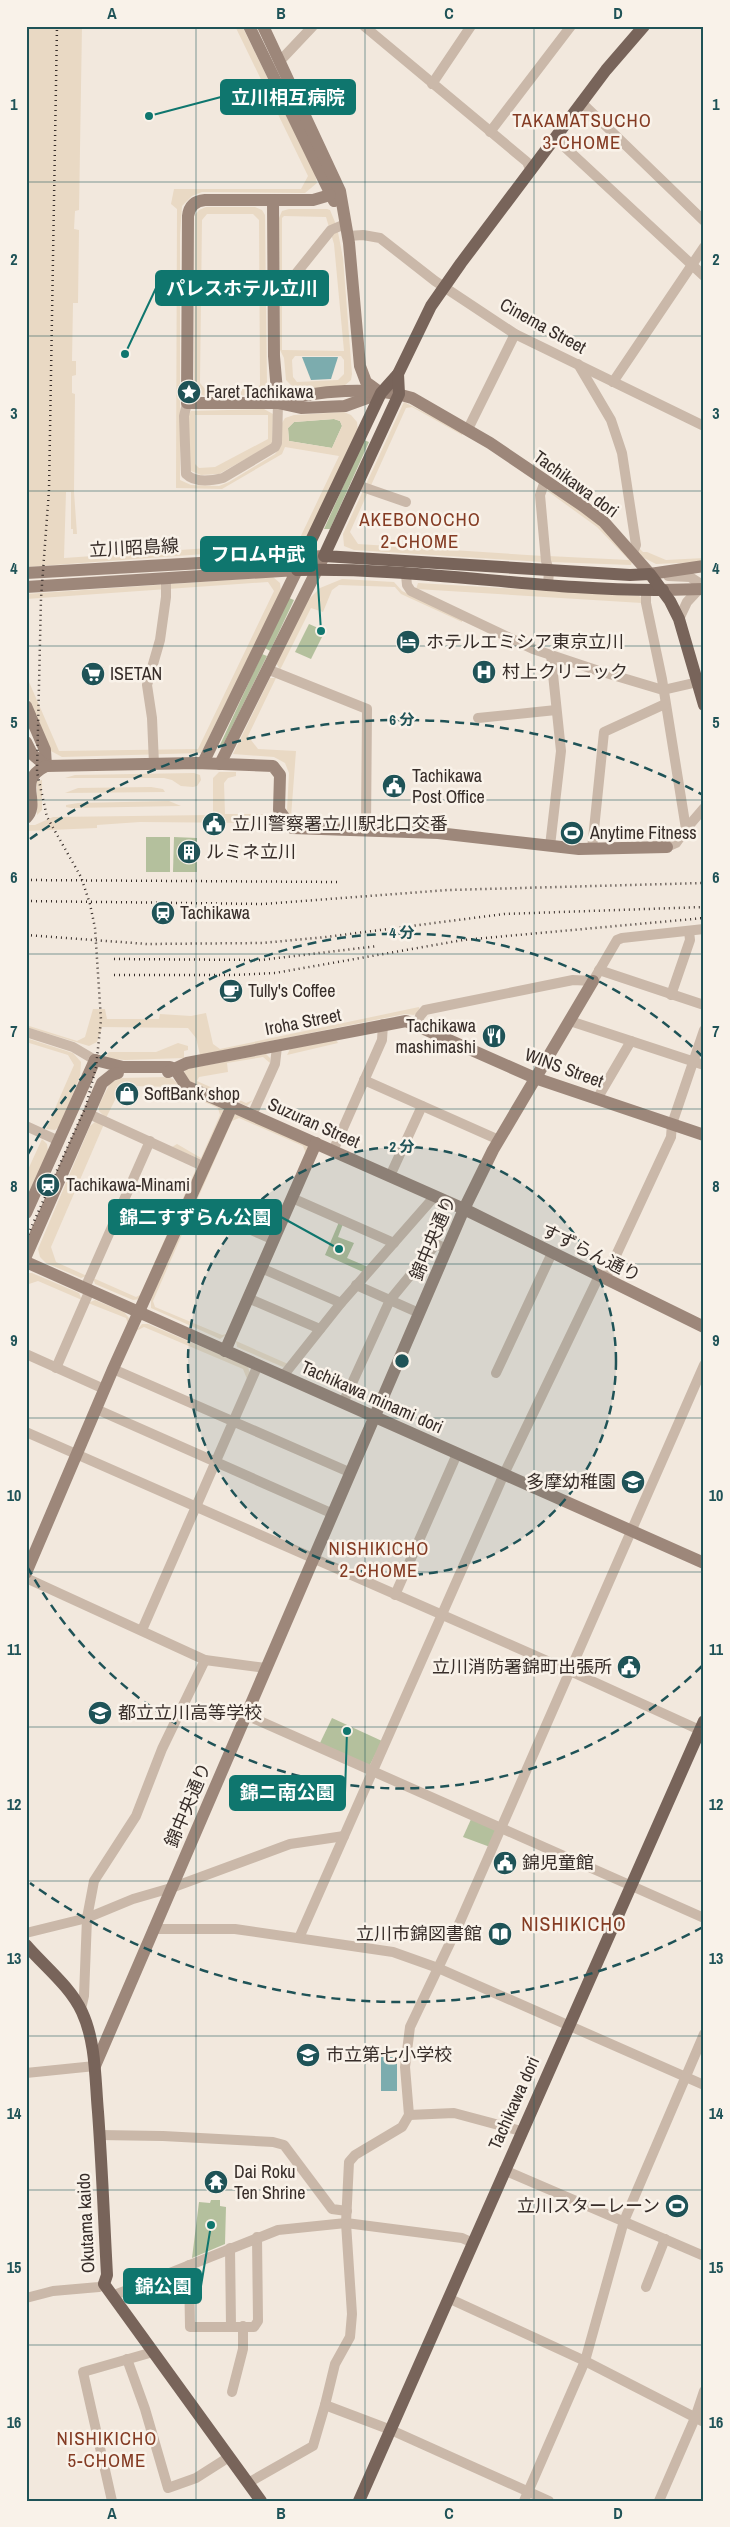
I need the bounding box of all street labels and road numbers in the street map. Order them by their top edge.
street label: Cinema Street [496,292,591,360]
street label: Tachikawa dori [529,444,624,523]
street label: 立川昭島線 [88,533,180,562]
street label: Iroha Street [263,1002,343,1041]
street label: WINS Street [521,1042,607,1093]
street label: Suzuran Street [264,1091,364,1154]
street label: 錦中央通り [403,1191,462,1284]
street label: すずらん通り [537,1218,645,1287]
street label: Tachikawa minami dori [297,1354,447,1439]
street label: 錦中央通り [158,1758,217,1851]
street label: Tachikawa dori [482,2052,545,2153]
street label: Okutama kaido [70,2172,101,2274]

